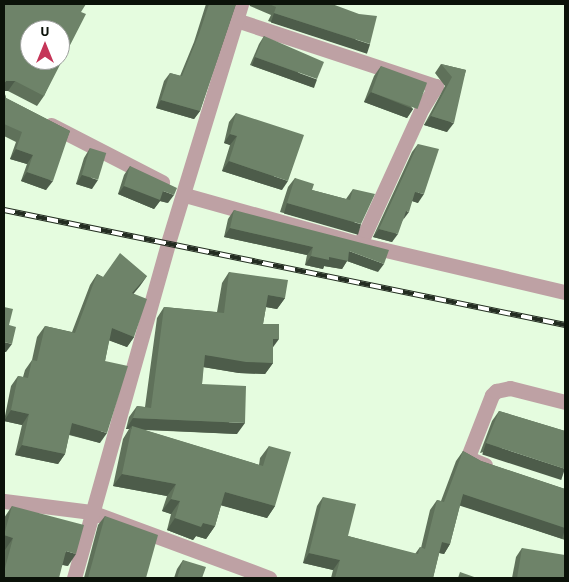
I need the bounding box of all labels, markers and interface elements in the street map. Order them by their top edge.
north arrow [20,20,70,70]
text: U [41,22,49,39]

